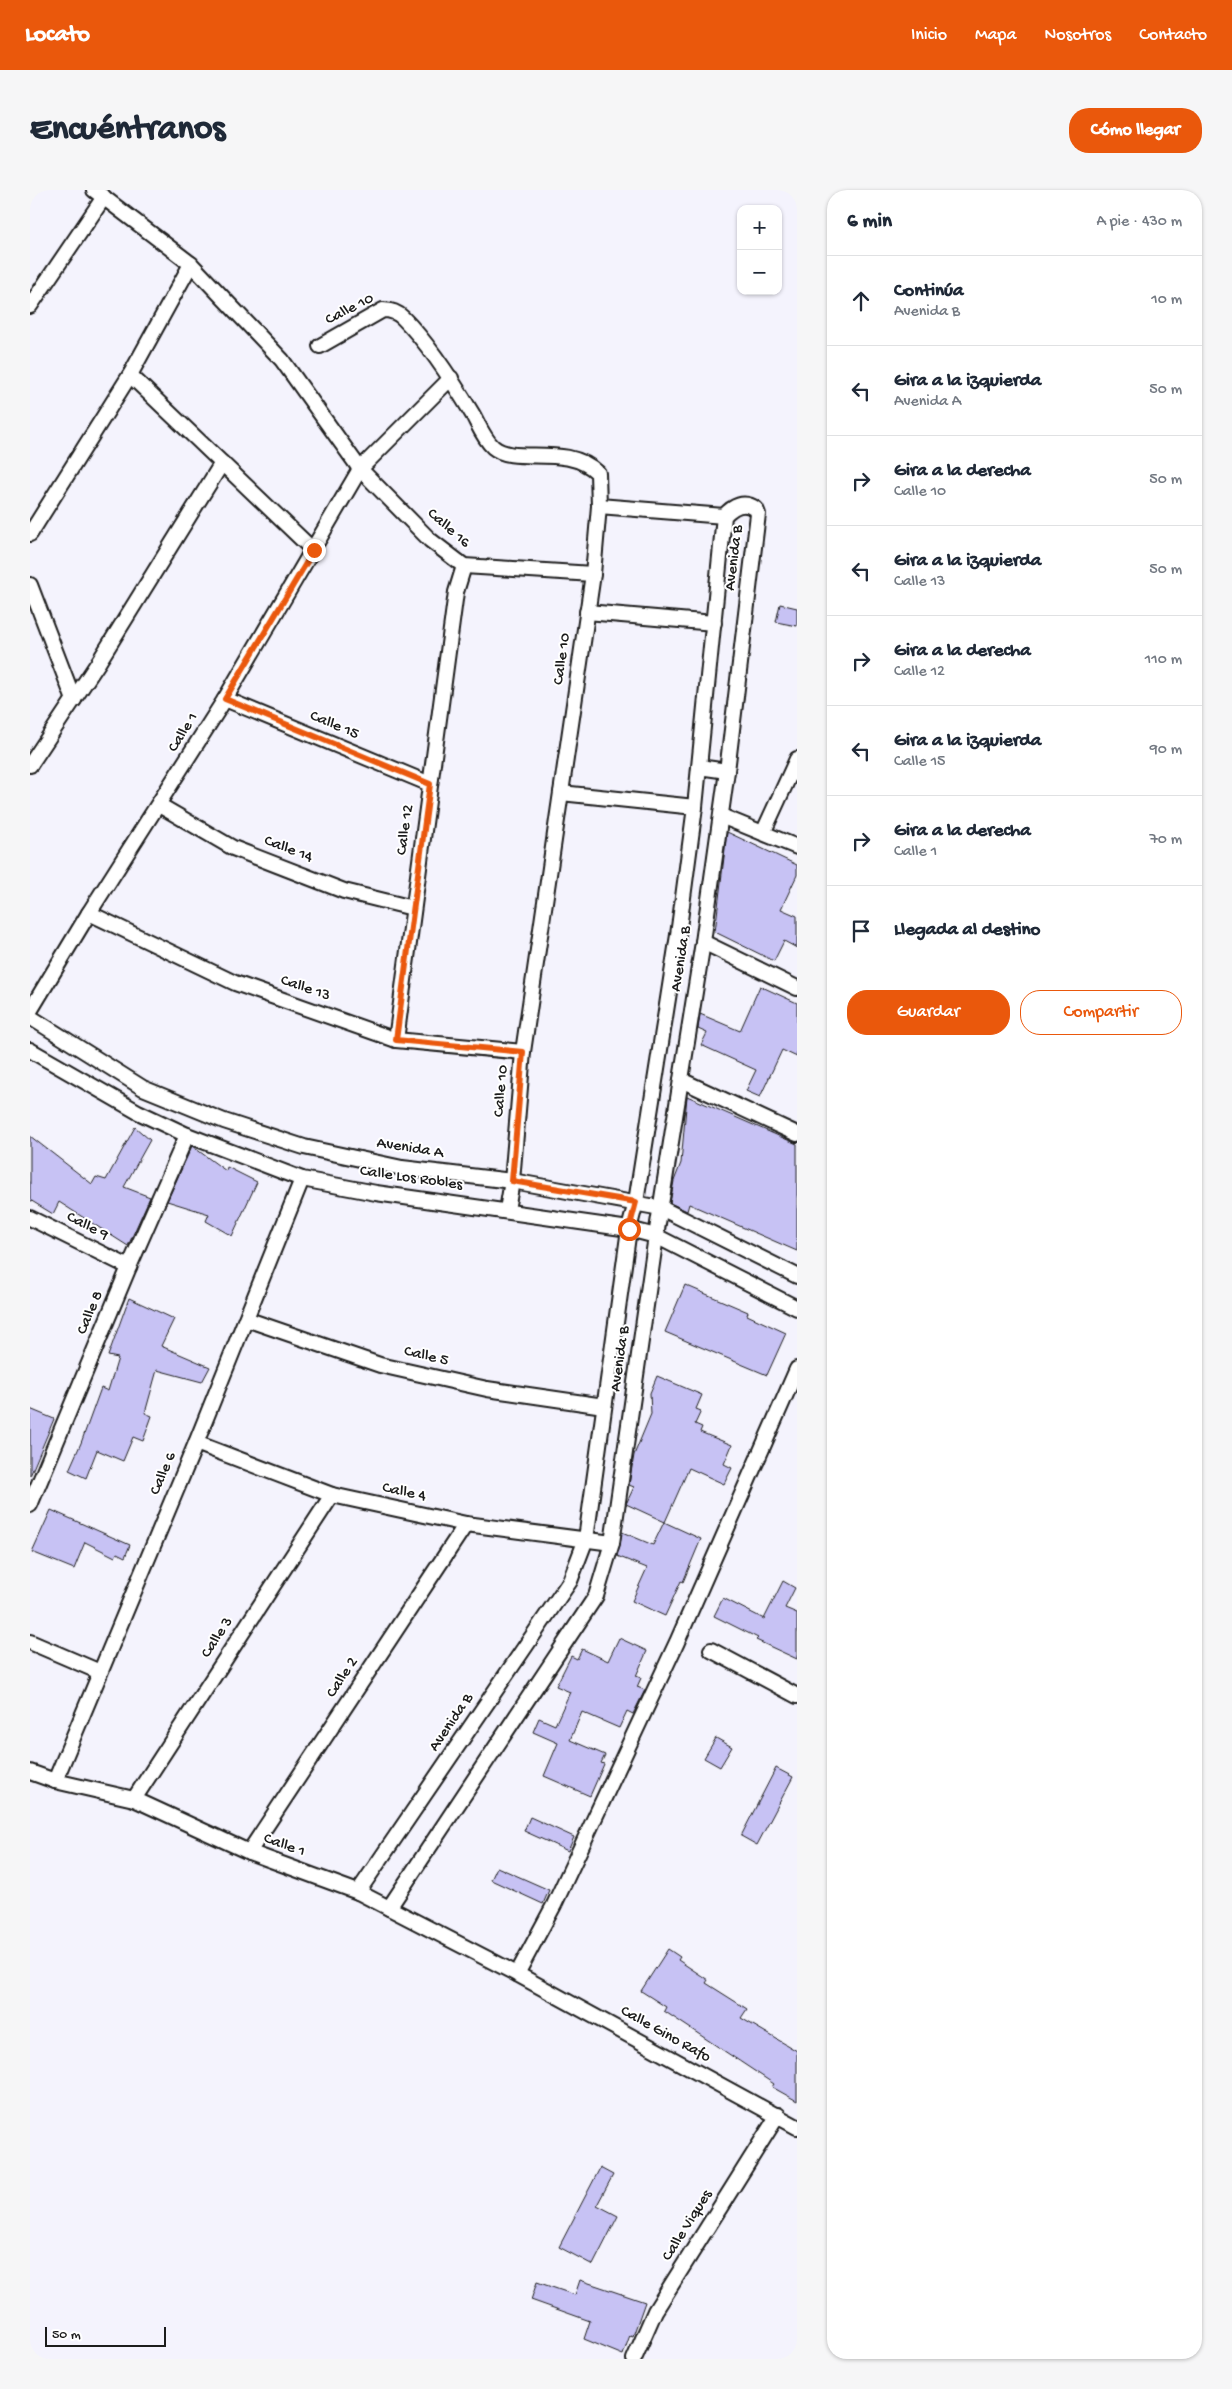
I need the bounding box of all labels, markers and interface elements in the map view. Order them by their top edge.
text: Locato [25,21,90,50]
text: Inicio [911,25,947,46]
text: Mapa [975,25,1016,46]
text: Nosotros [1044,25,1111,46]
text: Contacto [1139,25,1207,46]
button: Cómo llegar [1069,108,1202,153]
text: Encuéntranos [30,110,225,151]
map controls [737,205,782,295]
button: + [737,205,782,250]
text: 6 min [847,210,892,235]
text: A pie · 430 m [1096,213,1182,232]
button: − [737,250,782,295]
text: Continúa [894,280,964,303]
icon: ahead [847,287,875,315]
street label: Calle 10 [322,290,378,330]
text: 10 m [1151,291,1182,310]
text: Avenida B [894,303,960,322]
text: Gira a la izquierda [894,370,1041,393]
icon: left [847,377,875,405]
text: 50 m [1149,381,1182,400]
text: Avenida A [894,393,961,412]
text: Gira a la derecha [894,460,1031,483]
icon: right [847,467,875,495]
text: 50 m [1149,471,1182,490]
text: Calle 10 [894,483,946,502]
street label: Calle 16 [422,505,474,554]
street label: Avenida B [722,523,749,592]
route end [303,539,326,562]
text: Gira a la izquierda [894,550,1041,573]
icon: left [847,557,875,585]
text: 50 m [1149,561,1182,580]
text: Calle 13 [894,573,945,592]
street label: Calle 10 [550,632,576,686]
text: Gira a la derecha [894,640,1031,663]
icon: right [847,647,875,675]
text: 110 m [1145,651,1182,670]
text: Calle 12 [894,663,945,682]
street label: Calle 15 [307,707,361,745]
street label: Calle 1 [165,710,203,756]
text: Gira a la izquierda [894,730,1041,753]
icon: left [847,737,875,765]
text: 90 m [1150,741,1182,760]
text: Calle 15 [894,753,946,772]
street label: Calle 12 [393,803,419,857]
text: Gira a la derecha [894,820,1031,843]
icon: right [847,827,875,855]
text: 70 m [1149,831,1182,850]
street label: Calle 14 [261,832,315,868]
text: Calle 1 [894,843,937,862]
icon: arrive [847,917,875,945]
text: Llegada al destino [894,919,1040,942]
street label: Avenida B [667,924,697,993]
street label: Calle 13 [278,972,332,1006]
button: Guardar [847,990,1010,1035]
button: Compartir [1020,990,1182,1035]
street label: Calle 10 [490,1064,514,1118]
street label: Avenida A [375,1134,446,1164]
street label: Calle Los Robles [359,1162,465,1196]
street label: Calle 9 [63,1208,111,1246]
route start [618,1218,641,1241]
street label: Calle 8 [73,1288,109,1338]
street label: Avenida B [607,1324,635,1393]
street label: Calle 5 [402,1343,450,1371]
street label: Calle 6 [147,1449,182,1498]
street label: Calle 4 [380,1479,428,1507]
street label: Calle 3 [198,1614,238,1662]
street label: Calle 2 [323,1654,363,1702]
street label: Avenida B [426,1690,479,1756]
street label: Calle 1 [260,1830,308,1862]
street label: Calle Gino Rafo [616,2002,714,2068]
street label: Calle Viques [659,2186,718,2265]
scale bar [45,2324,166,2347]
text: 50 m [52,2327,81,2344]

